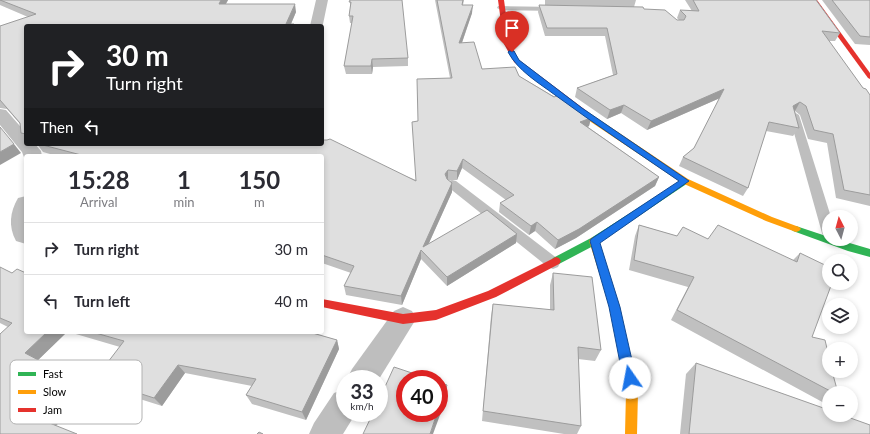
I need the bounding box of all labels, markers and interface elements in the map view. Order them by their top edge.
pin [495,11,529,52]
icon: arrive [501,17,523,39]
text: 30 m [106,38,169,72]
icon: right [40,40,92,92]
text: Turn right [106,72,183,94]
icon: left [81,116,103,138]
text: Then [40,118,73,136]
text: 15:28 [68,165,130,194]
text: 1 [177,165,191,194]
text: 150 [238,165,280,194]
text: Arrival [80,194,117,210]
text: min [174,194,195,210]
text: m [254,194,265,210]
north arrow [822,210,858,246]
map controls [822,210,858,422]
icon: right [40,238,62,260]
text: Turn right [74,240,139,258]
text: 30 m [274,240,308,258]
button: search [822,254,858,290]
icon: left [40,290,62,312]
text: Turn left [74,292,130,310]
text: 40 m [274,292,308,310]
button: layers [822,298,858,334]
button: + [822,342,858,378]
position arrow [609,357,651,399]
legend [10,360,142,424]
text: Fast [43,367,63,380]
speed limit sign: 40 [396,370,448,422]
text: 33 [350,379,374,403]
text: Slow [43,385,67,398]
button: − [822,386,858,422]
text: km/h [350,400,374,412]
text: Jam [43,403,62,416]

